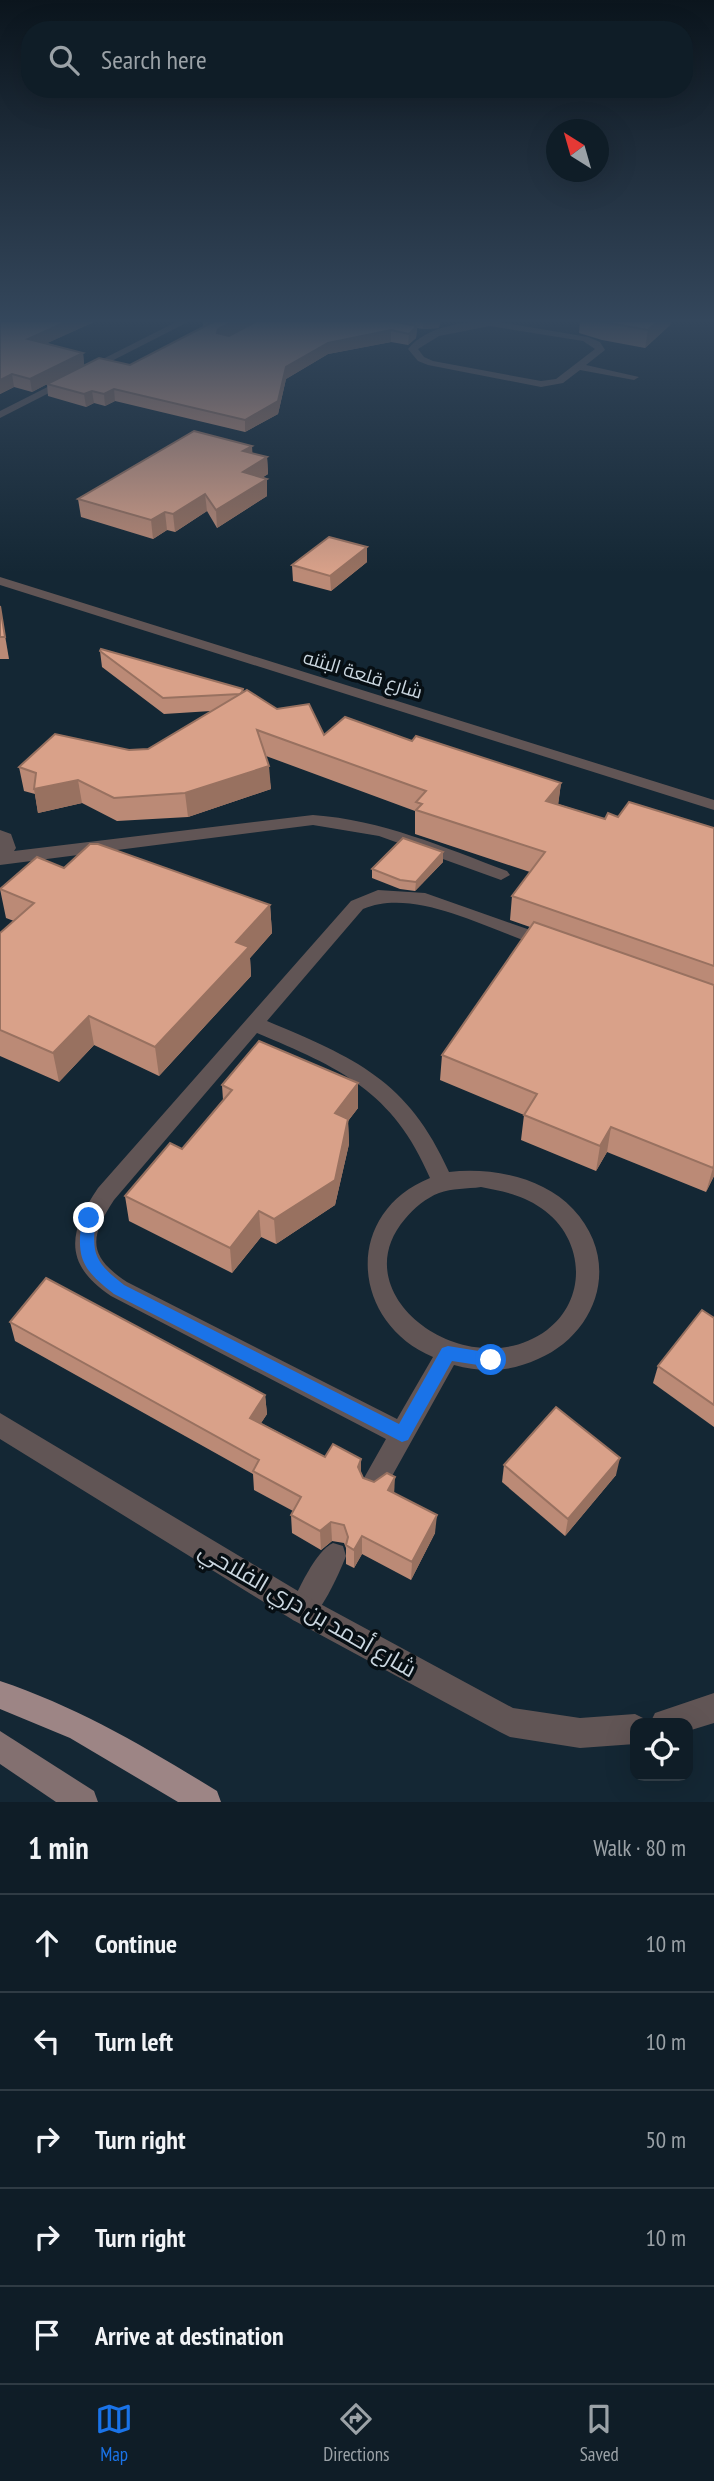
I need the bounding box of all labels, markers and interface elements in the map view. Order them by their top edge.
search box [21,21,693,98]
icon: search [45,41,83,79]
text: Search here [101,43,207,76]
north arrow [546,119,609,182]
street label: شارع قلعة البثنه [300,644,426,705]
route end [73,1202,104,1233]
route start [475,1344,506,1375]
street label: شارع أحمد بن دري الفلاحي [192,1535,422,1687]
map controls [630,1718,693,1781]
button: locate [630,1718,693,1781]
text: 1 min [28,1828,89,1867]
text: Walk · 80 m [593,1833,686,1862]
icon: ahead [28,1924,66,1962]
text: Continue [95,1927,177,1960]
text: 10 m [645,1929,686,1958]
icon: left [28,2022,66,2060]
text: Turn left [95,2025,173,2058]
text: 10 m [645,2027,686,2056]
icon: right [28,2120,66,2158]
text: Turn right [95,2123,186,2156]
text: 50 m [645,2125,686,2154]
icon: right [28,2218,66,2256]
text: Turn right [95,2221,186,2254]
text: 10 m [645,2223,686,2252]
icon: arrive [28,2316,66,2354]
text: Arrive at destination [95,2319,284,2352]
tab: Map [95,2400,133,2466]
tab: Directions [323,2400,389,2466]
tab: Saved [580,2400,619,2466]

